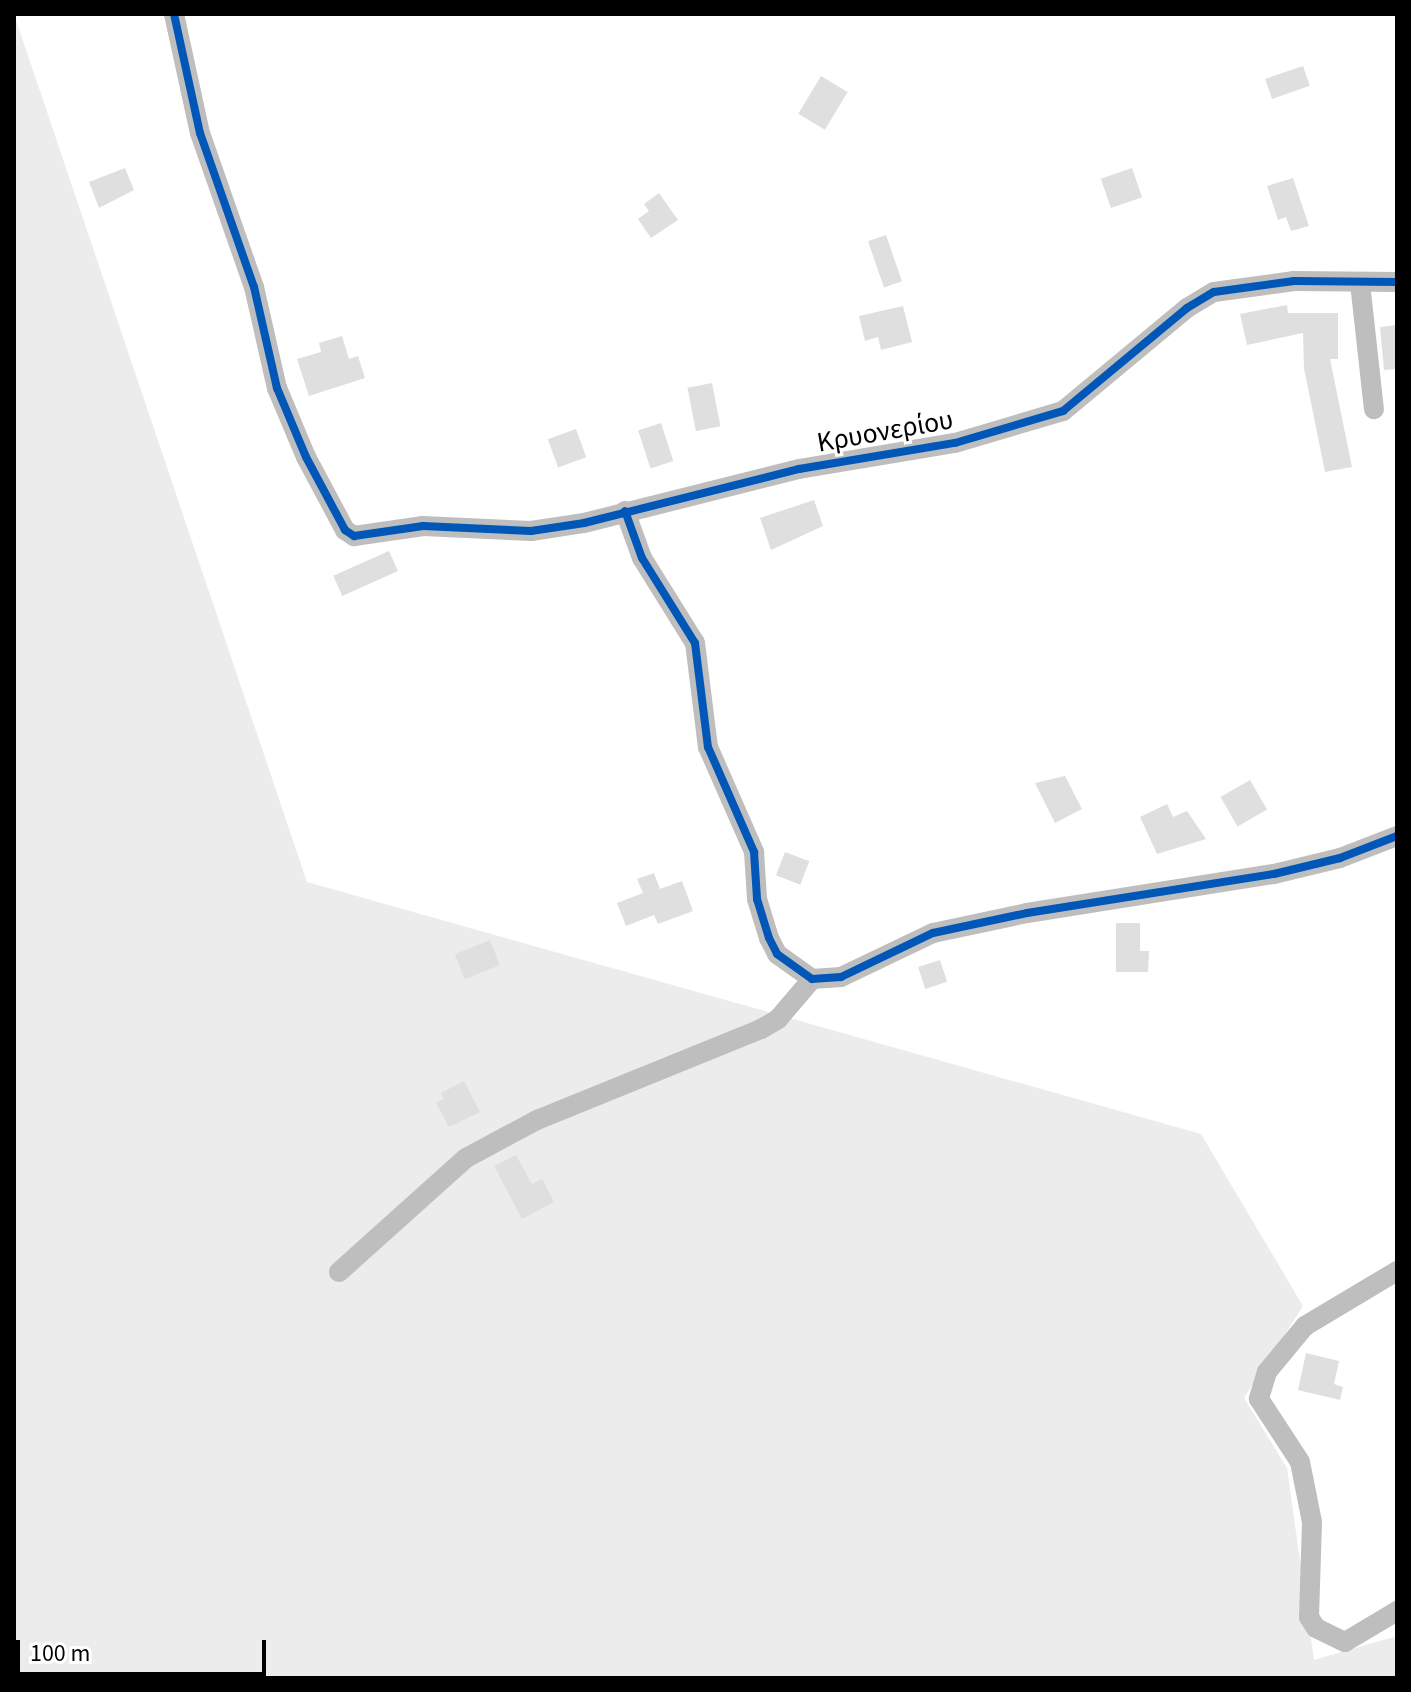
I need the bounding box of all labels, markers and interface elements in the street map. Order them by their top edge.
street label: Κρυονερίου [814,403,956,459]
scale bar [20,1624,270,1674]
text: 100 m [30,1636,90,1671]

